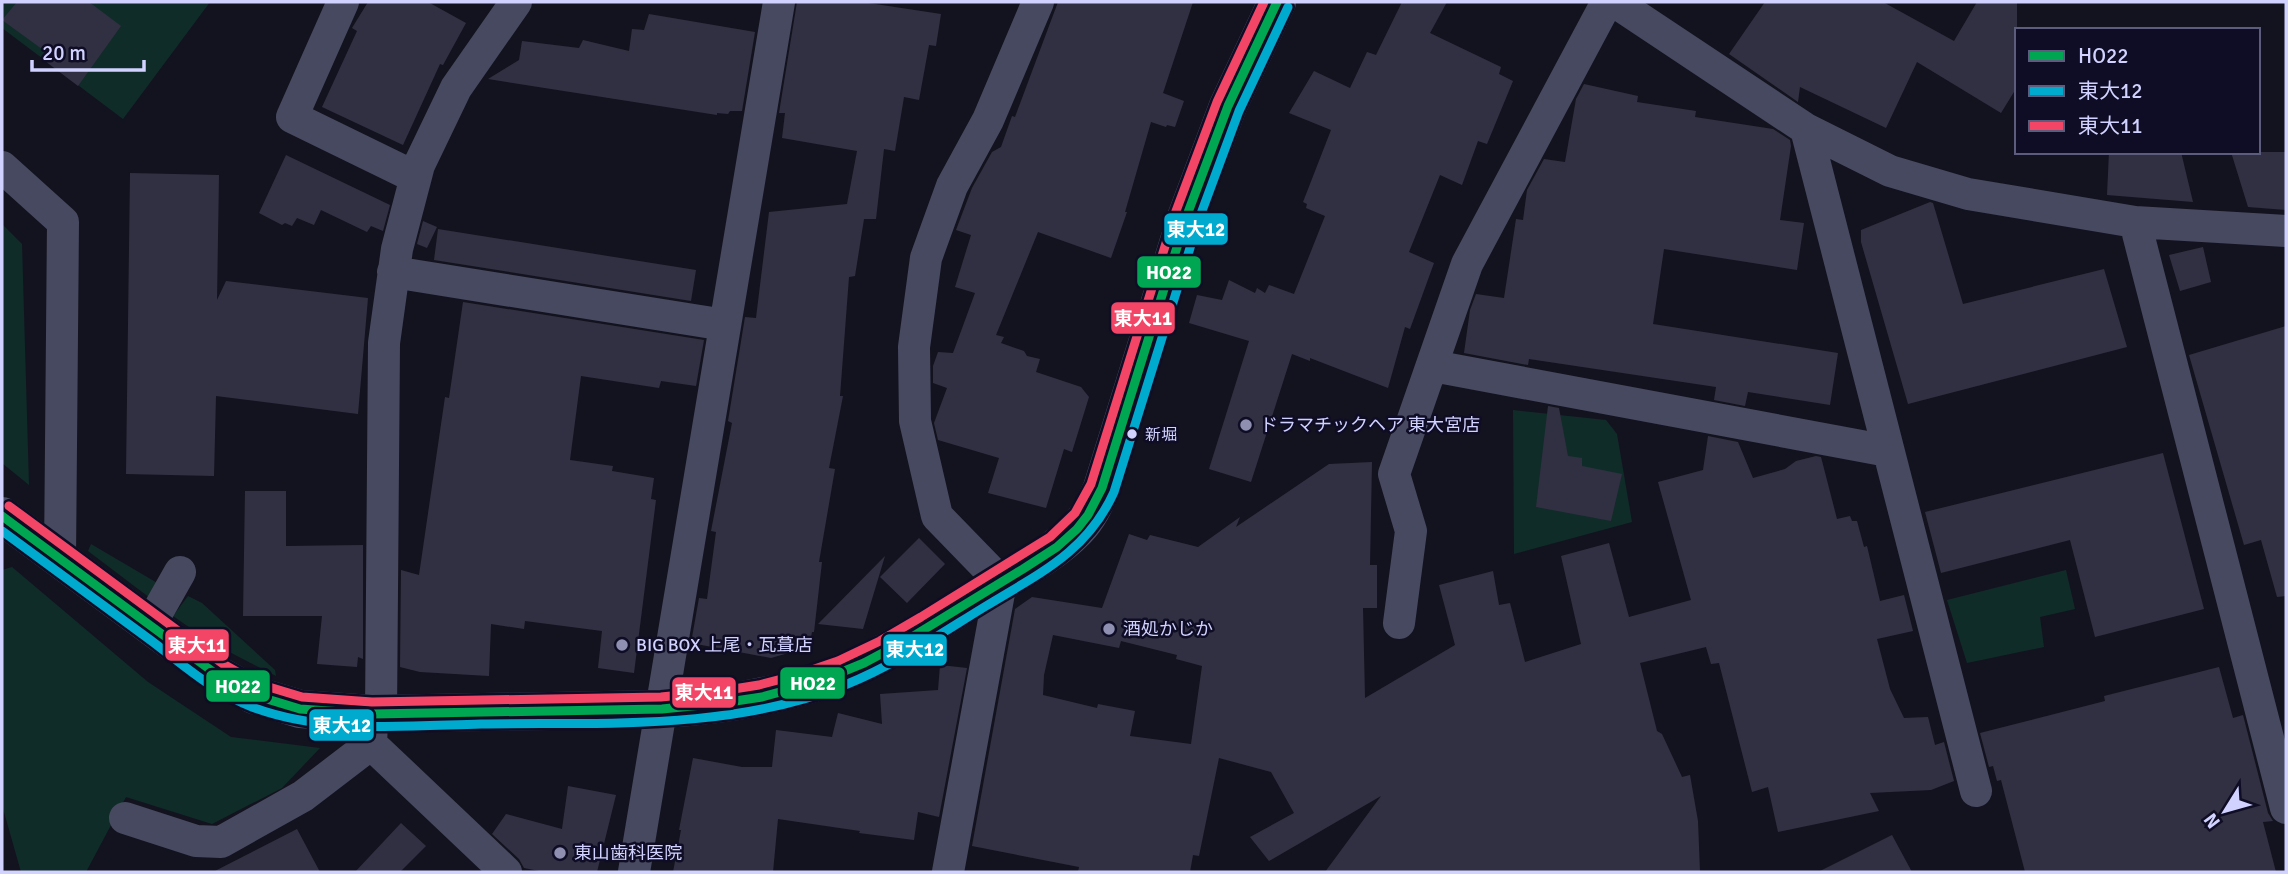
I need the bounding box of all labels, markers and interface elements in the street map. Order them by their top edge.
scale bar [32,28,144,72]
legend [2015,28,2260,154]
text: 20 m [42,40,86,66]
text: HO22 [2078,43,2129,69]
text: 東大12 [2078,78,2143,104]
text: 東大11 [2078,113,2143,139]
line badge: 東大12 [1163,212,1229,246]
text: 東大12 [1167,218,1225,242]
line badge: HO22 [1136,255,1202,289]
text: HO22 [1146,261,1192,285]
line badge: 東大11 [1110,301,1176,335]
text: 東大11 [1114,307,1172,331]
place label: ドラマチックヘア 東大宮店 [1260,414,1480,436]
marker: ドラマチックヘア 東大宮店 [1238,417,1254,433]
place label: 新堀 [1145,425,1177,445]
marker: 新堀 [1125,427,1139,441]
place label: 酒処かじか [1123,618,1213,640]
marker: 酒処かじか [1101,621,1117,637]
line badge: 東大11 [164,628,230,662]
line badge: 東大12 [882,633,948,667]
text: 東大11 [168,634,226,658]
place label: BIG BOX 上尾・瓦葺店 [636,634,812,656]
marker: BIG BOX 上尾・瓦葺店 [614,637,630,653]
text: 東大12 [886,638,944,662]
line badge: HO22 [779,666,846,700]
line badge: HO22 [205,669,271,703]
text: HO22 [790,672,836,696]
text: HO22 [215,675,261,699]
line badge: 東大11 [671,676,737,709]
text: 東大11 [675,681,733,705]
line badge: 東大12 [308,708,375,742]
text: 東大12 [313,714,371,738]
north arrow [2190,776,2260,846]
text: N [2199,808,2226,833]
place label: 東山歯科医院 [574,842,682,864]
marker: 東山歯科医院 [552,845,568,861]

